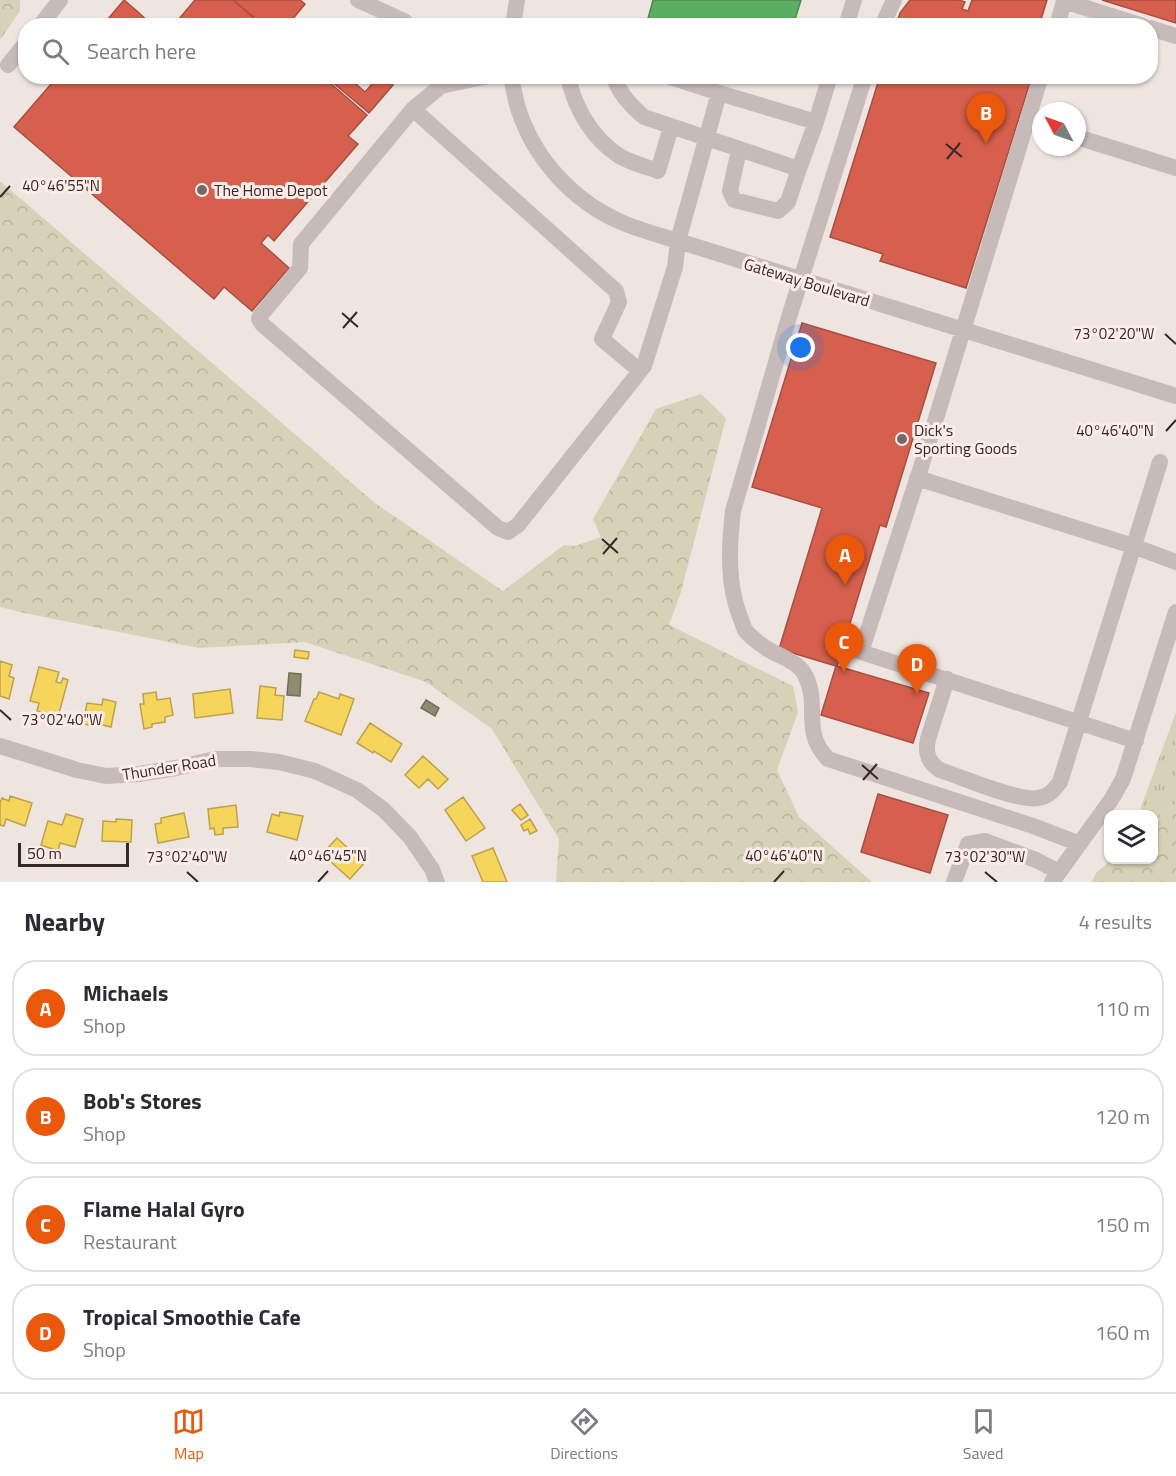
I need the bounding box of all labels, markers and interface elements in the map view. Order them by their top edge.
search box [18,18,1158,84]
text: Search here [87,34,196,68]
icon: search [39,35,72,68]
pin: B [966,94,1006,143]
north arrow [1032,102,1086,156]
text: 40°46'55"N [22,174,100,197]
place label: The Home Depot [214,178,328,202]
marker: The Home Depot [195,183,209,197]
street label: Gateway Boulevard [741,251,873,313]
text: 73°02'20"W [1074,322,1154,345]
your location [786,333,815,362]
place label: Dick's Sporting Goods [914,418,1017,460]
text: 40°46'40"N [1076,419,1154,442]
marker: Dick's Sporting Goods [895,432,909,446]
pin: A [826,536,864,585]
pin: C [824,622,864,672]
pin: D [898,644,936,694]
text: 73°02'40"W [22,708,102,731]
street label: Thunder Road [121,748,217,786]
map controls [1104,810,1158,864]
button: layers [1104,810,1158,864]
scale bar [18,840,129,868]
text: 50 m [27,841,62,865]
text: 40°46'45"N [289,844,367,867]
text: 40°46'40"N [745,844,823,867]
text: 73°02'40"W [147,845,227,868]
text: 73°02'30"W [945,845,1025,868]
text: Nearby [24,902,105,941]
text: 4 results [1079,906,1152,937]
text: Michaels [83,976,168,1010]
text: A [39,993,52,1024]
text: 110 m [1095,993,1150,1024]
text: Shop [83,1010,126,1041]
text: Bob's Stores [83,1084,202,1118]
text: B [39,1101,52,1132]
text: 120 m [1095,1101,1150,1132]
text: Shop [83,1118,126,1149]
text: Flame Halal Gyro [83,1192,245,1226]
text: C [40,1209,51,1240]
text: 150 m [1095,1209,1150,1240]
text: Restaurant [83,1226,177,1257]
text: Tropical Smoothie Cafe [83,1300,301,1334]
text: D [39,1317,52,1348]
text: 160 m [1095,1317,1150,1348]
text: Shop [83,1334,126,1365]
tab: Map [172,1405,205,1465]
tab: Directions [550,1405,618,1465]
tab: Saved [963,1405,1004,1465]

